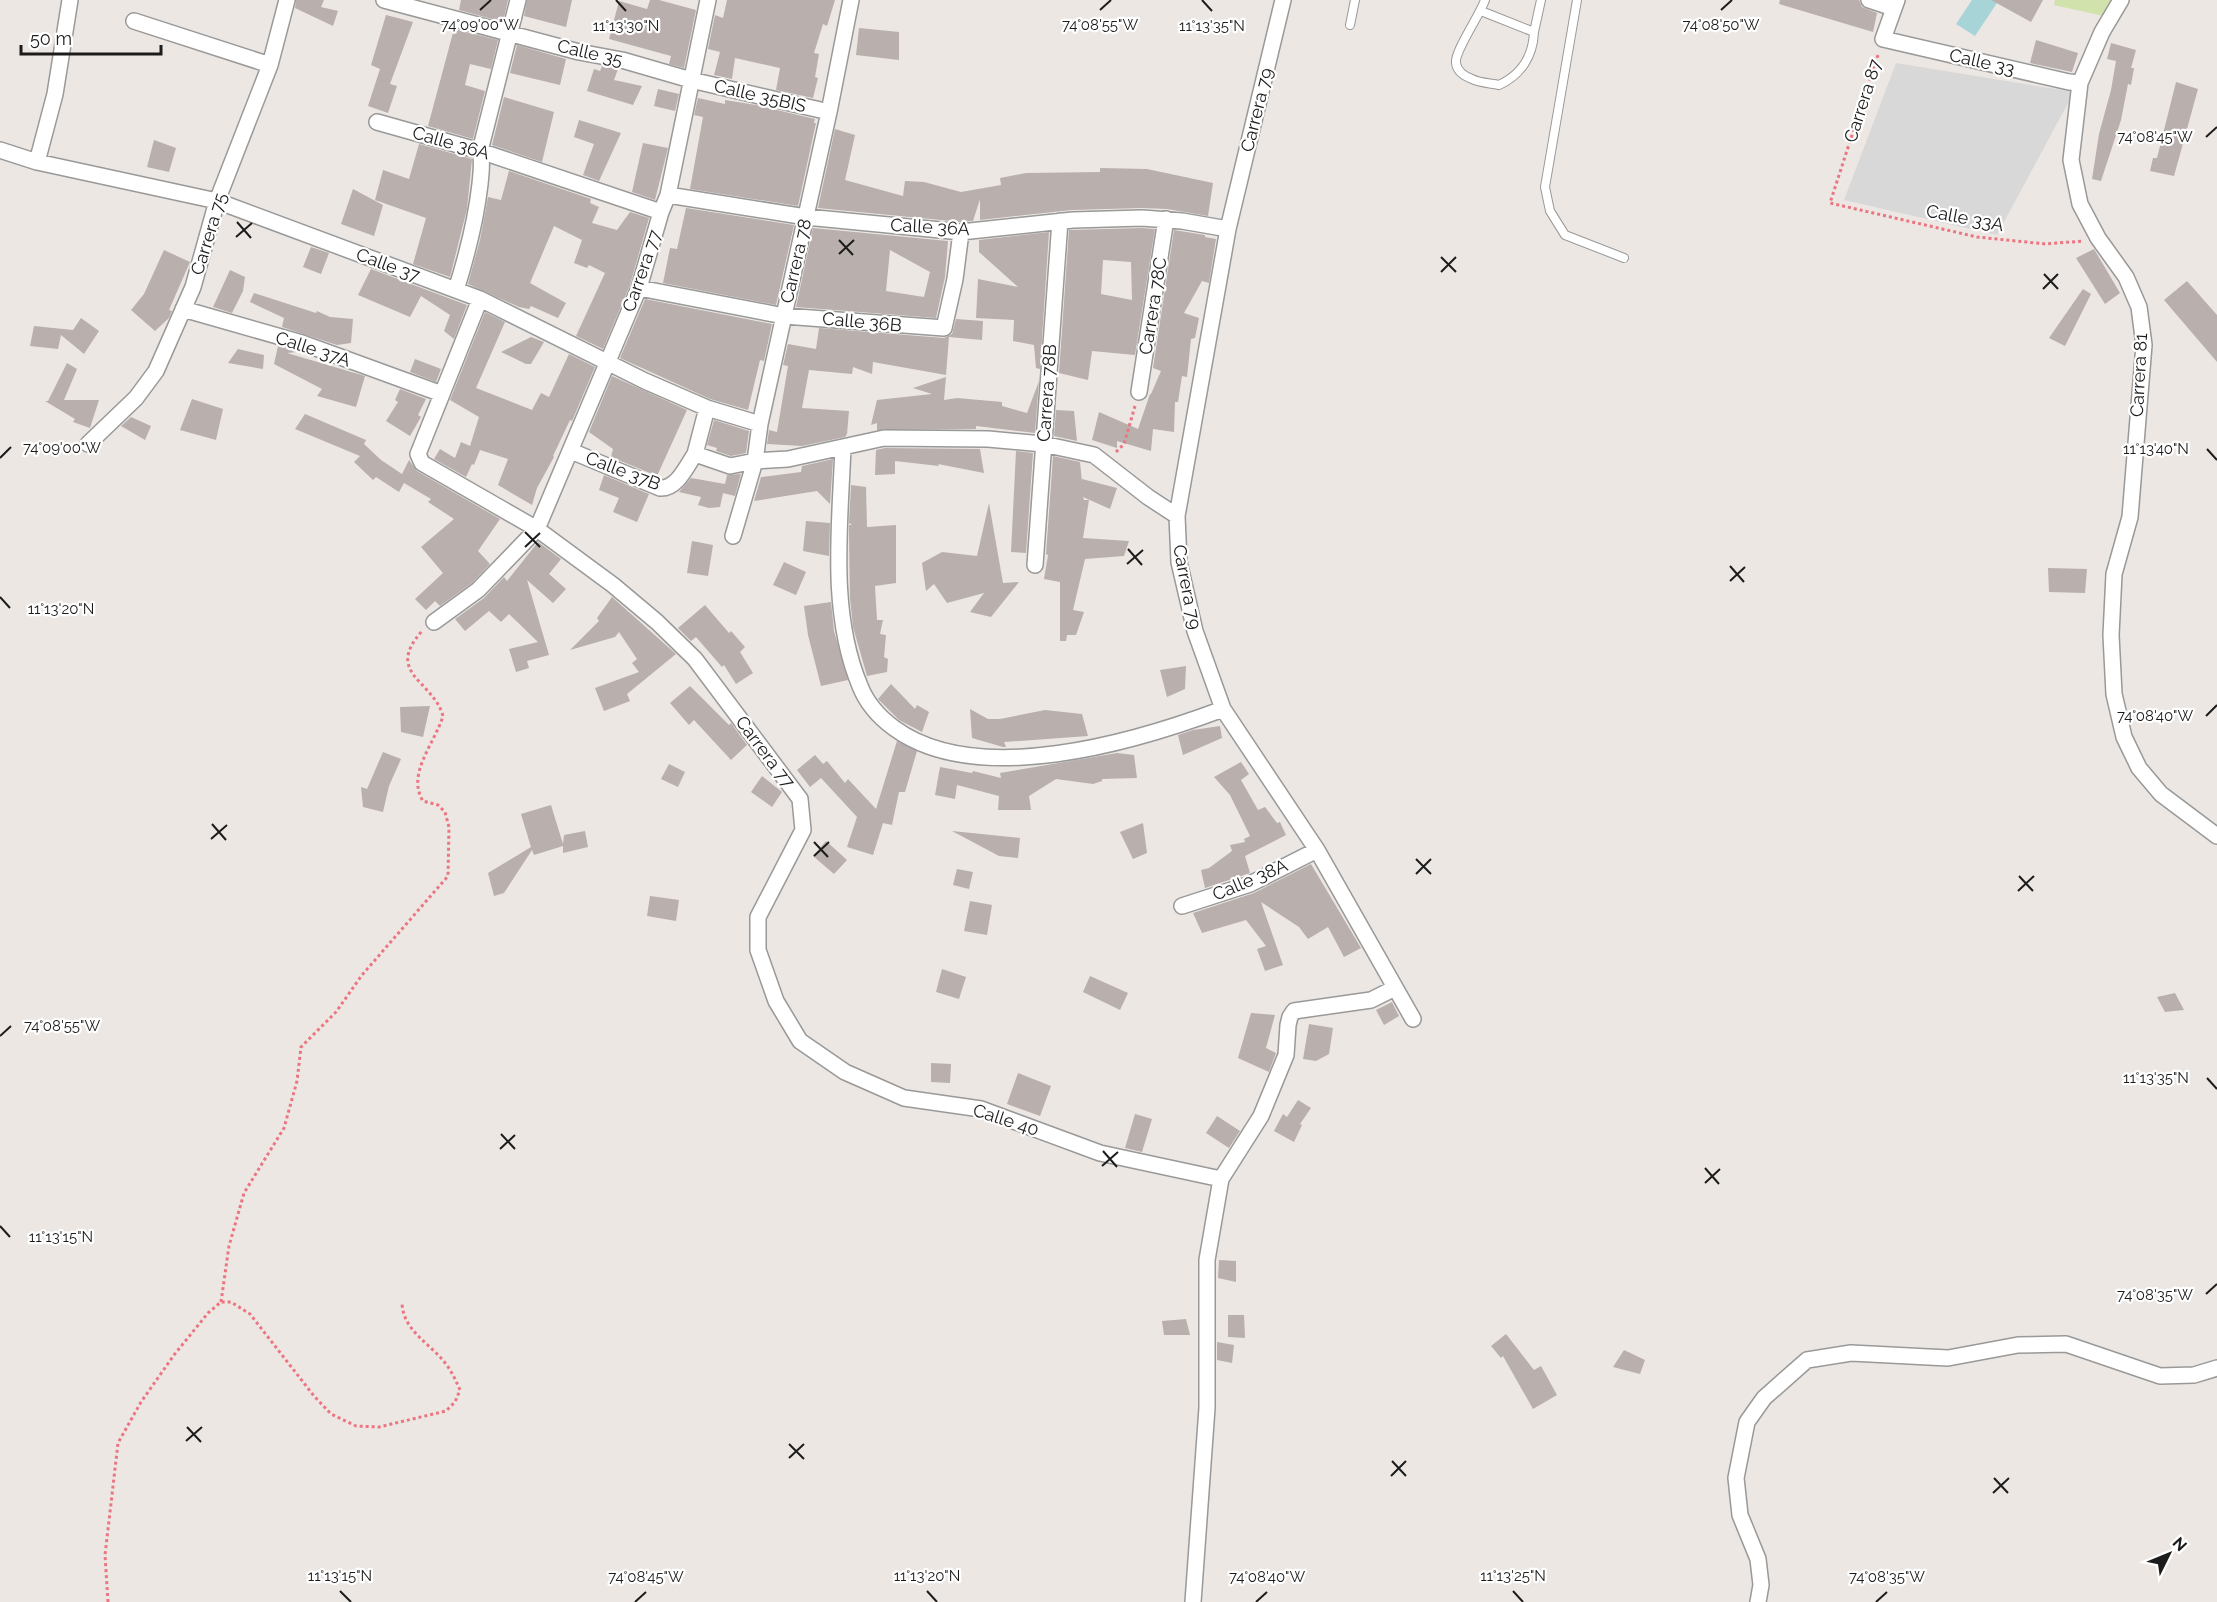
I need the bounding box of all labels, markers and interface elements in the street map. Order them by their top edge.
text: 74°09'00"W [441,16,519,34]
text: 74°08'55"W [1062,16,1138,34]
text: 74°08'50"W [1682,16,1760,34]
text: 11°13'30"N [593,17,659,35]
text: 11°13'35"N [1179,17,1245,35]
scale bar [21,18,160,56]
text: 50 m [30,28,72,49]
street label: Calle 35 [555,35,625,70]
street label: Calle 33 [1947,44,2017,79]
street label: Carrera 87 [1839,56,1886,145]
street label: Carrera 79 [1236,66,1277,154]
street label: Calle 35BIS [712,75,808,116]
street label: Calle 36A [410,121,492,164]
text: 74°08'45"W [2117,128,2193,146]
street label: Carrera 75 [186,190,231,278]
street label: Calle 33A [1925,200,2006,235]
street label: Calle 36A [890,214,970,239]
street label: Carrera 78 [776,217,815,305]
street label: Carrera 77 [618,227,665,314]
street label: Calle 37 [353,243,423,286]
street label: Carrera 78C [1134,256,1171,356]
street label: Calle 36B [821,308,903,335]
street label: Calle 37A [273,327,353,371]
street label: Carrera 81 [2126,332,2151,418]
street label: Carrera 78B [1033,343,1060,443]
text: 74°09'00"W [23,439,101,457]
text: 11°13'40"N [2123,440,2189,458]
street label: Calle 37B [583,447,663,494]
street label: Carrera 79 [1169,543,1206,631]
text: 11°13'20"N [28,600,94,618]
text: 74°08'40"W [2117,707,2193,725]
street label: Carrera 77 [731,711,800,792]
street label: Calle 38A [1209,854,1290,905]
text: 74°08'55"W [24,1017,100,1035]
text: 11°13'35"N [2123,1069,2189,1087]
street label: Calle 40 [971,1099,1042,1140]
text: 11°13'15"N [29,1228,93,1246]
text: 74°08'35"W [2117,1286,2193,1304]
north arrow [2139,1524,2199,1584]
text: N [2168,1533,2191,1555]
text: 11°13'15"N [308,1567,372,1585]
text: 11°13'20"N [894,1567,960,1585]
text: 11°13'25"N [1480,1567,1546,1585]
text: 74°08'45"W [608,1568,684,1586]
text: 74°08'40"W [1229,1568,1305,1586]
text: 74°08'35"W [1849,1568,1925,1586]

